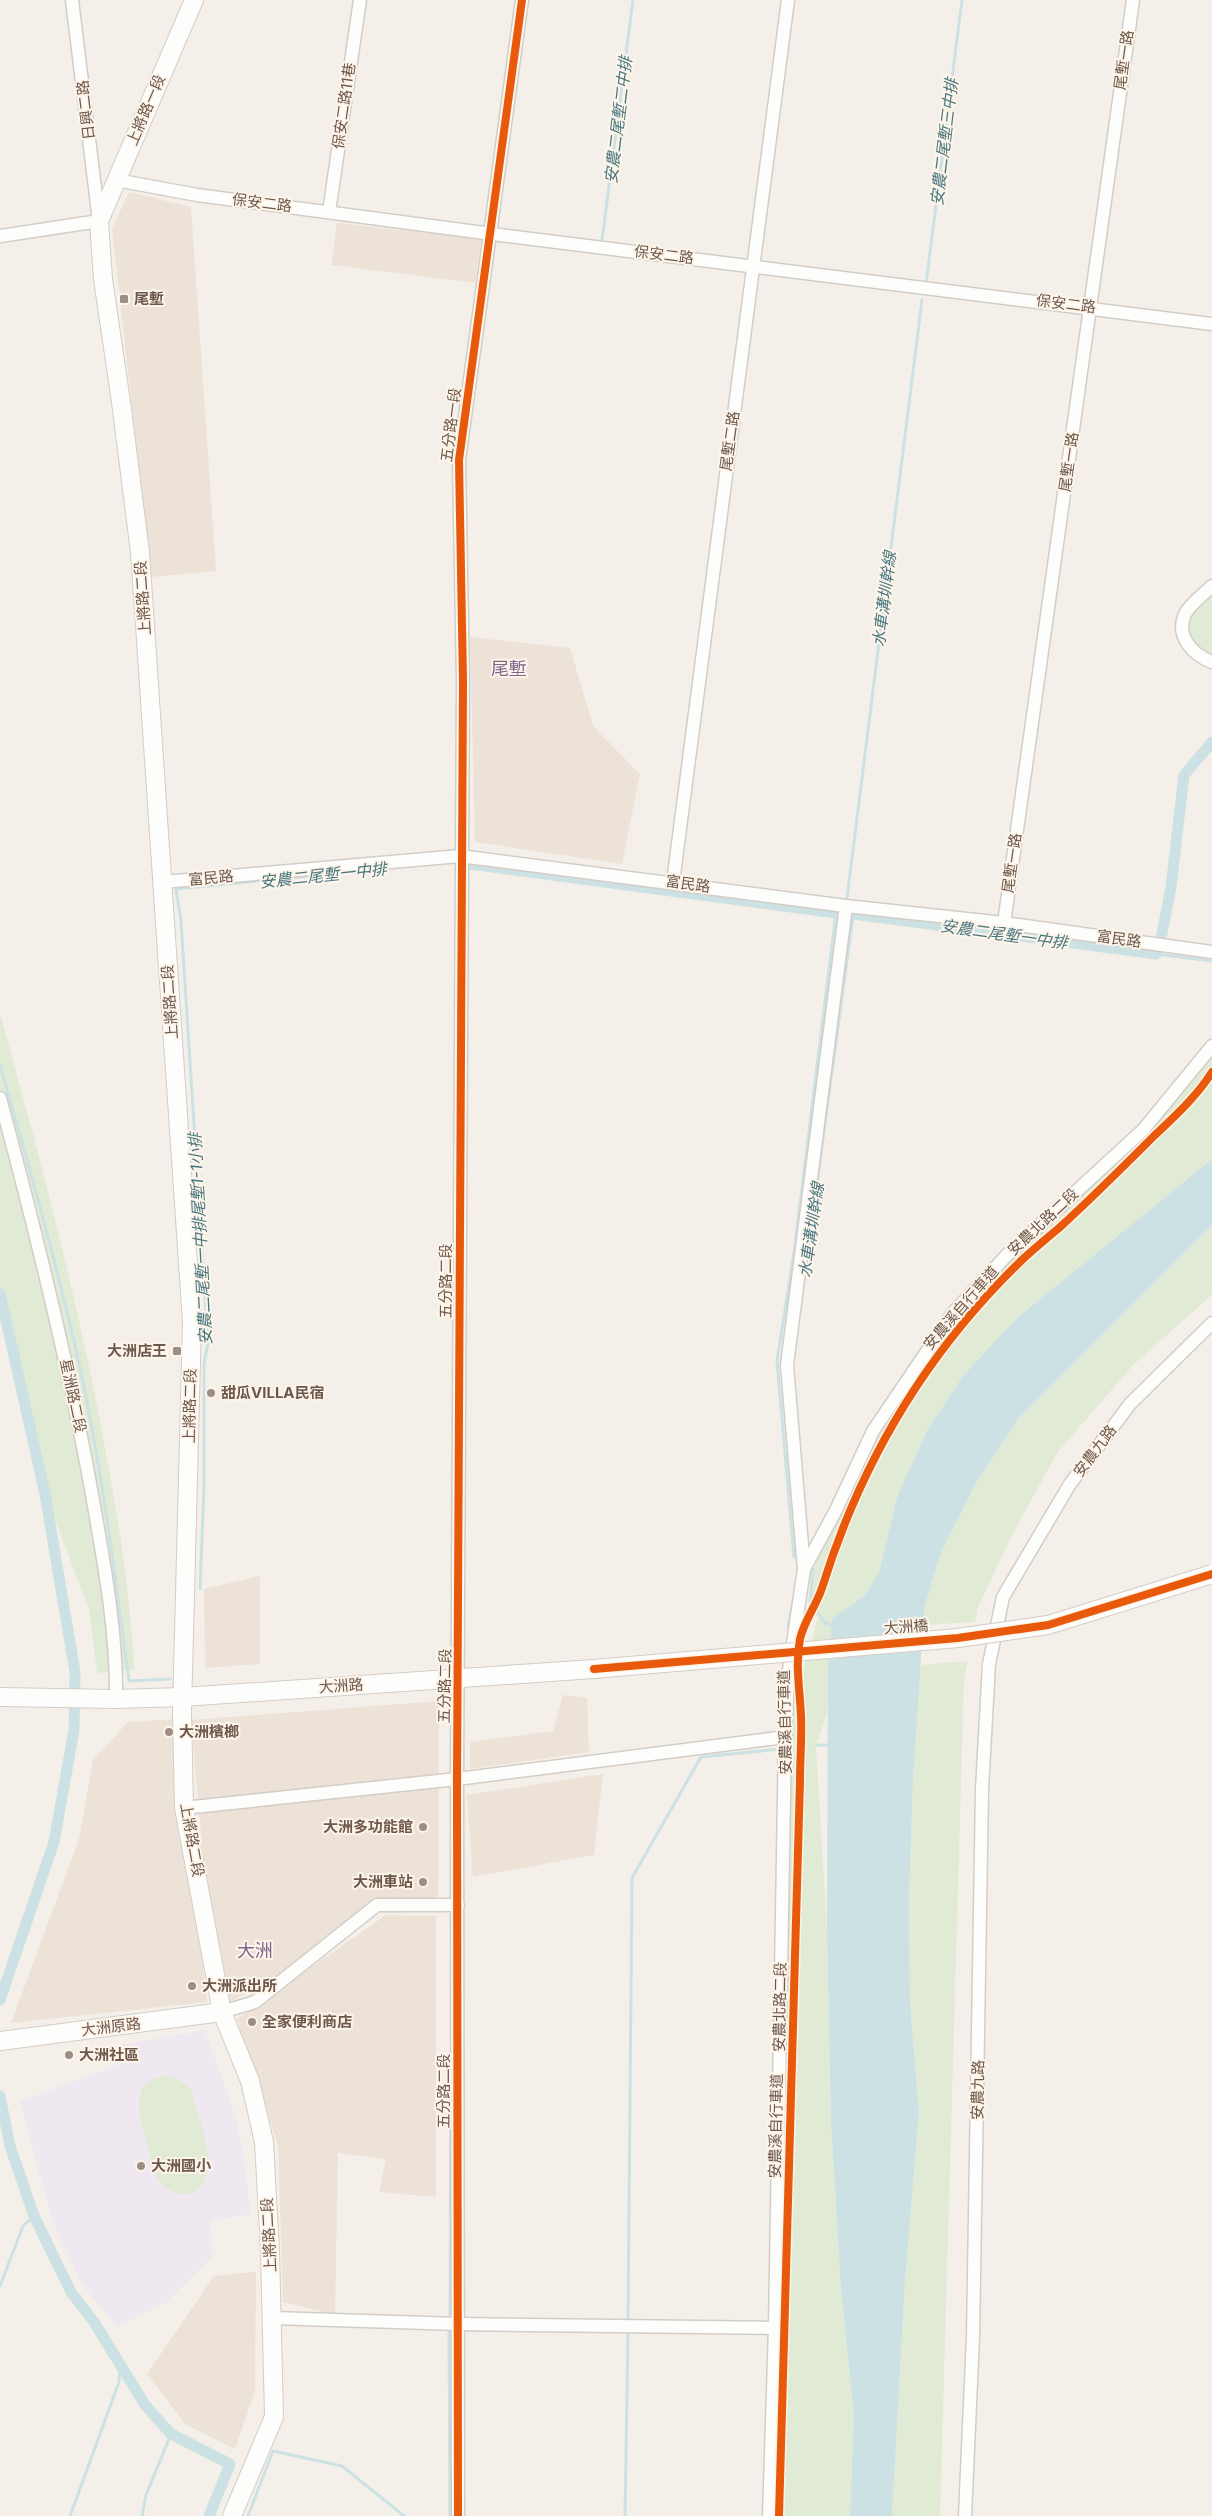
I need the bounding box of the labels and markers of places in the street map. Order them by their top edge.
place label: 尾塹 [134,289,164,308]
marker: 尾塹 [118,293,130,305]
place label: 大洲店王 [107,1341,167,1360]
marker: 大洲店王 [171,1345,183,1357]
place label: 甜瓜VILLA民宿 [221,1383,325,1402]
marker: 甜瓜VILLA民宿 [205,1387,217,1399]
place label: 大洲檳榔 [179,1722,239,1741]
marker: 大洲檳榔 [163,1726,175,1738]
place label: 大洲多功能館 [323,1817,413,1836]
marker: 大洲多功能館 [417,1821,429,1833]
place label: 大洲車站 [353,1872,413,1891]
marker: 大洲車站 [417,1876,429,1888]
place label: 大洲派出所 [202,1976,277,1995]
marker: 大洲派出所 [186,1980,198,1992]
place label: 全家便利商店 [262,2012,352,2031]
marker: 全家便利商店 [246,2016,258,2028]
place label: 大洲社區 [79,2045,139,2064]
marker: 大洲社區 [63,2049,75,2061]
place label: 大洲國小 [151,2156,212,2175]
marker: 大洲國小 [135,2160,147,2172]

